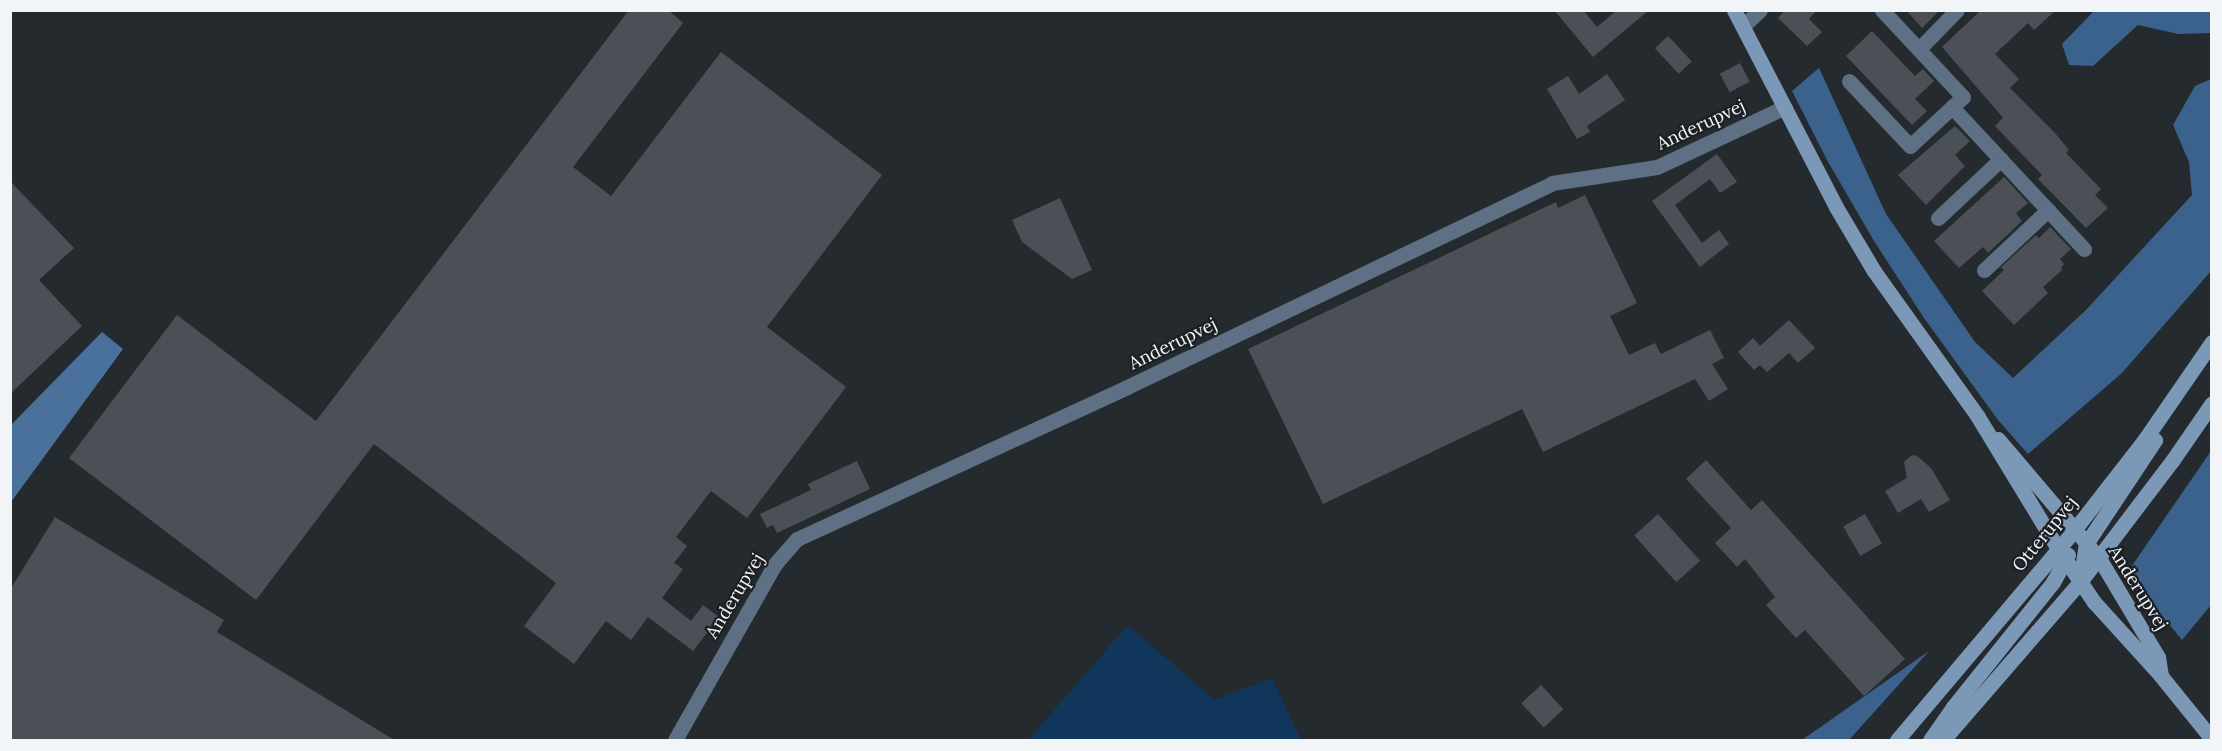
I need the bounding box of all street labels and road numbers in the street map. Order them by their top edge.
street label: Anderupvej [1653,95,1749,155]
street label: Anderupvej [1125,313,1221,375]
street label: Otterupvej [2008,492,2082,576]
street label: Anderupvej [2104,542,2172,634]
street label: Anderupvej [701,550,769,642]

